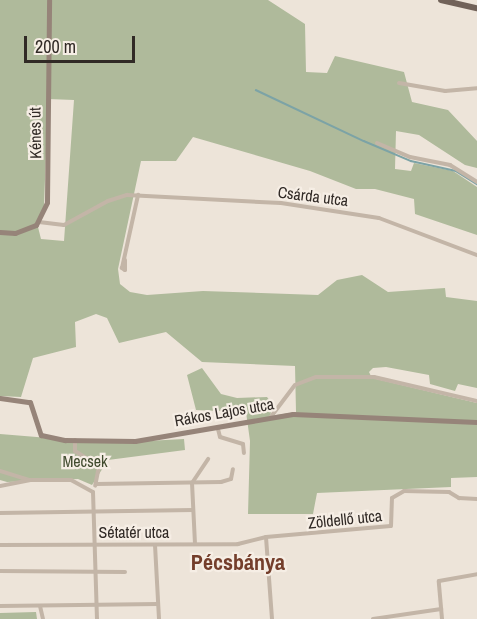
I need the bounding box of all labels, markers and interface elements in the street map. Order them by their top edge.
scale bar [27,24,138,62]
text: 200 m [35,34,76,59]
street label: Kénes út [25,107,45,159]
street label: Csárda utca [277,182,349,210]
street label: Rákos Lajos utca [173,394,275,430]
park label: Mecsek [62,451,108,471]
street label: Zöldellő utca [307,506,383,532]
street label: Sétatér utca [99,522,169,542]
district label: Pécsbánya [191,550,285,576]

